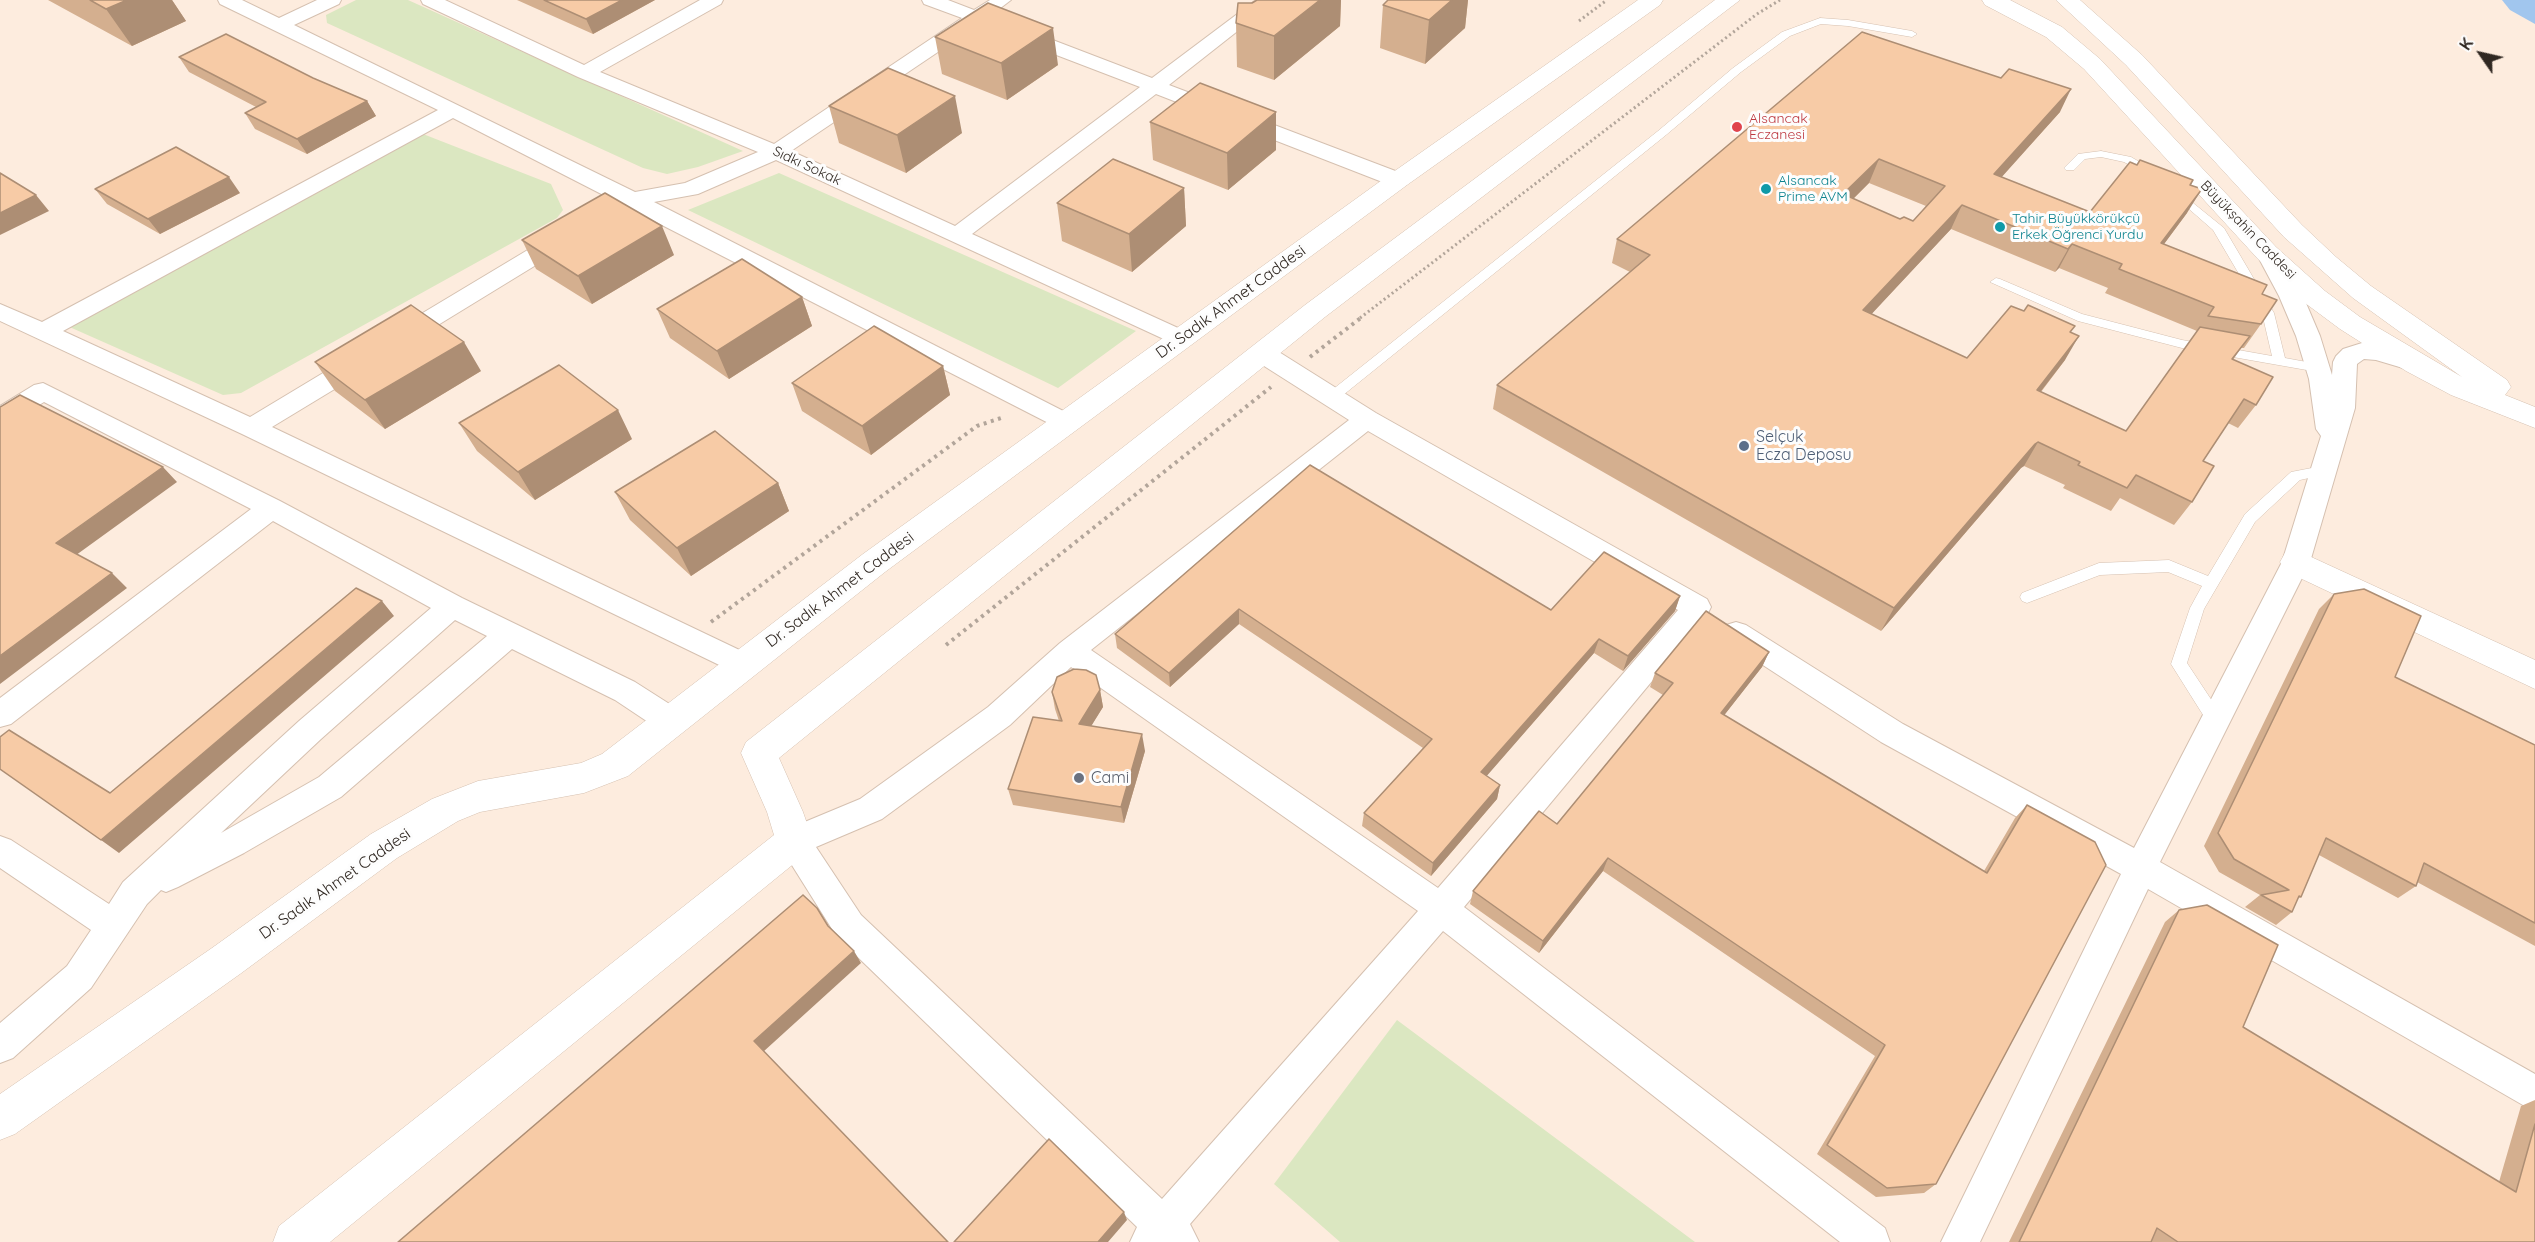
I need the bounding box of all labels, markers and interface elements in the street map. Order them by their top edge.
north arrow [2451,24,2511,84]
text: K [2455,34,2477,54]
place label: Alsancak Eczanesi [1749,111,1808,144]
marker: Alsancak Eczanesi [1730,120,1744,134]
street label: Sıdkı Sokak [770,143,844,189]
place label: Alsancak Prime AVM [1778,173,1848,206]
street label: Büyükşahin Caddesi [2197,177,2299,283]
marker: Alsancak Prime AVM [1759,182,1773,196]
place label: Tahir Büyükkörükçü Erkek Öğrenci Yurdu [2012,211,2144,244]
marker: Tahir Büyükkörükçü Erkek Öğrenci Yurdu [1993,220,2007,234]
street label: Dr. Sadık Ahmet Caddesi [1152,241,1310,363]
place label: Selçuk Ecza Deposu [1756,427,1852,465]
marker: Selçuk Ecza Deposu [1737,439,1751,453]
street label: Dr. Sadık Ahmet Caddesi [762,528,918,652]
place label: Cami [1091,768,1129,788]
marker: Cami [1072,771,1086,785]
street label: Dr. Sadık Ahmet Caddesi [256,824,414,944]

